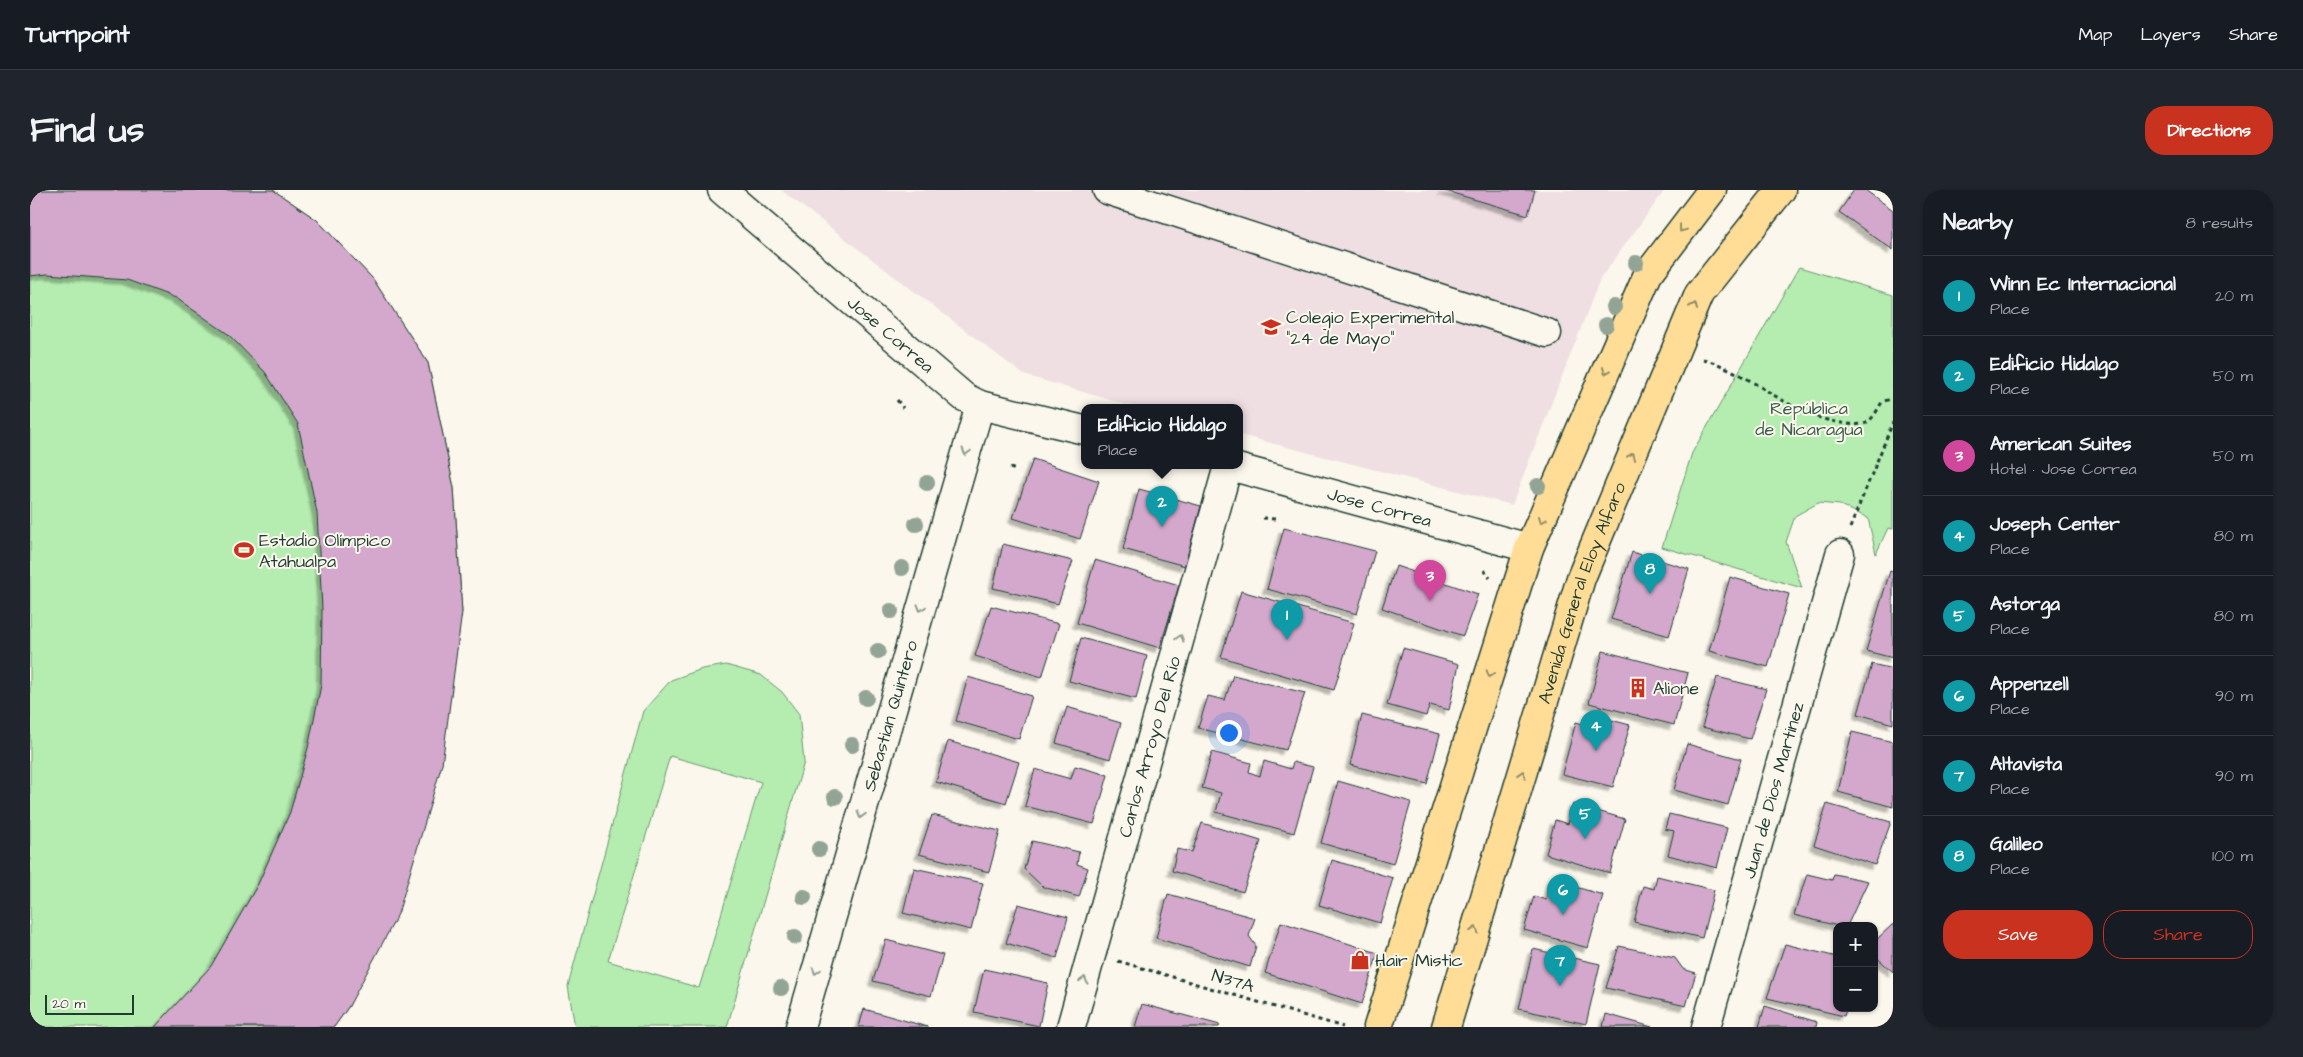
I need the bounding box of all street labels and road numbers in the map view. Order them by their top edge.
street label: Jose Correa [842,290,940,379]
street label: Avenida General Eloy Alfaro [1531,478,1632,707]
street label: Jose Correa [1324,481,1435,533]
street label: Sebastian Quintero [856,637,924,794]
street label: Carlos Arroyo Del Río [1112,653,1187,840]
street label: Juan de Dios Martinez [1736,699,1810,882]
street label: N37A [1209,963,1258,999]

